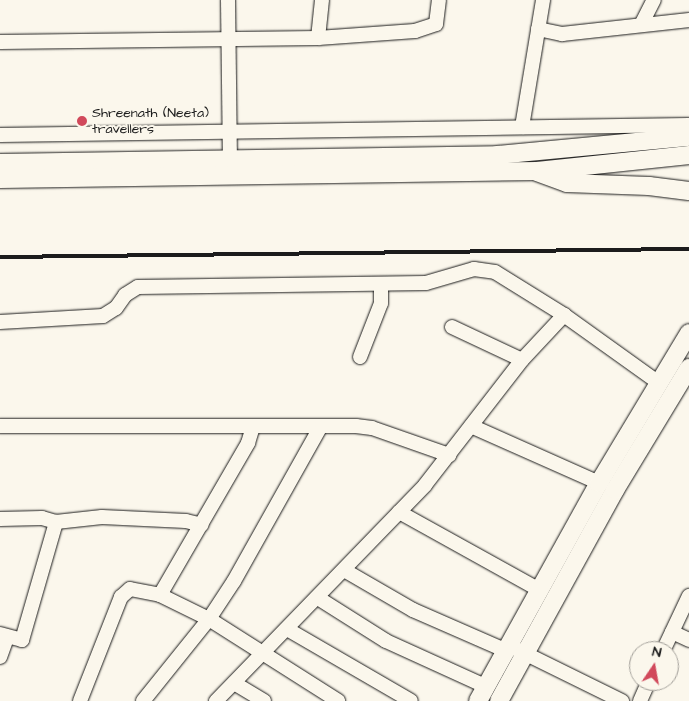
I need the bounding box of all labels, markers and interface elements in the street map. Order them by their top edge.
place label: Shreenath (Neeta) travellers [92,105,209,138]
marker: Shreenath (Neeta) travellers [76,115,88,127]
north arrow [629,641,679,691]
text: N [651,642,663,663]

